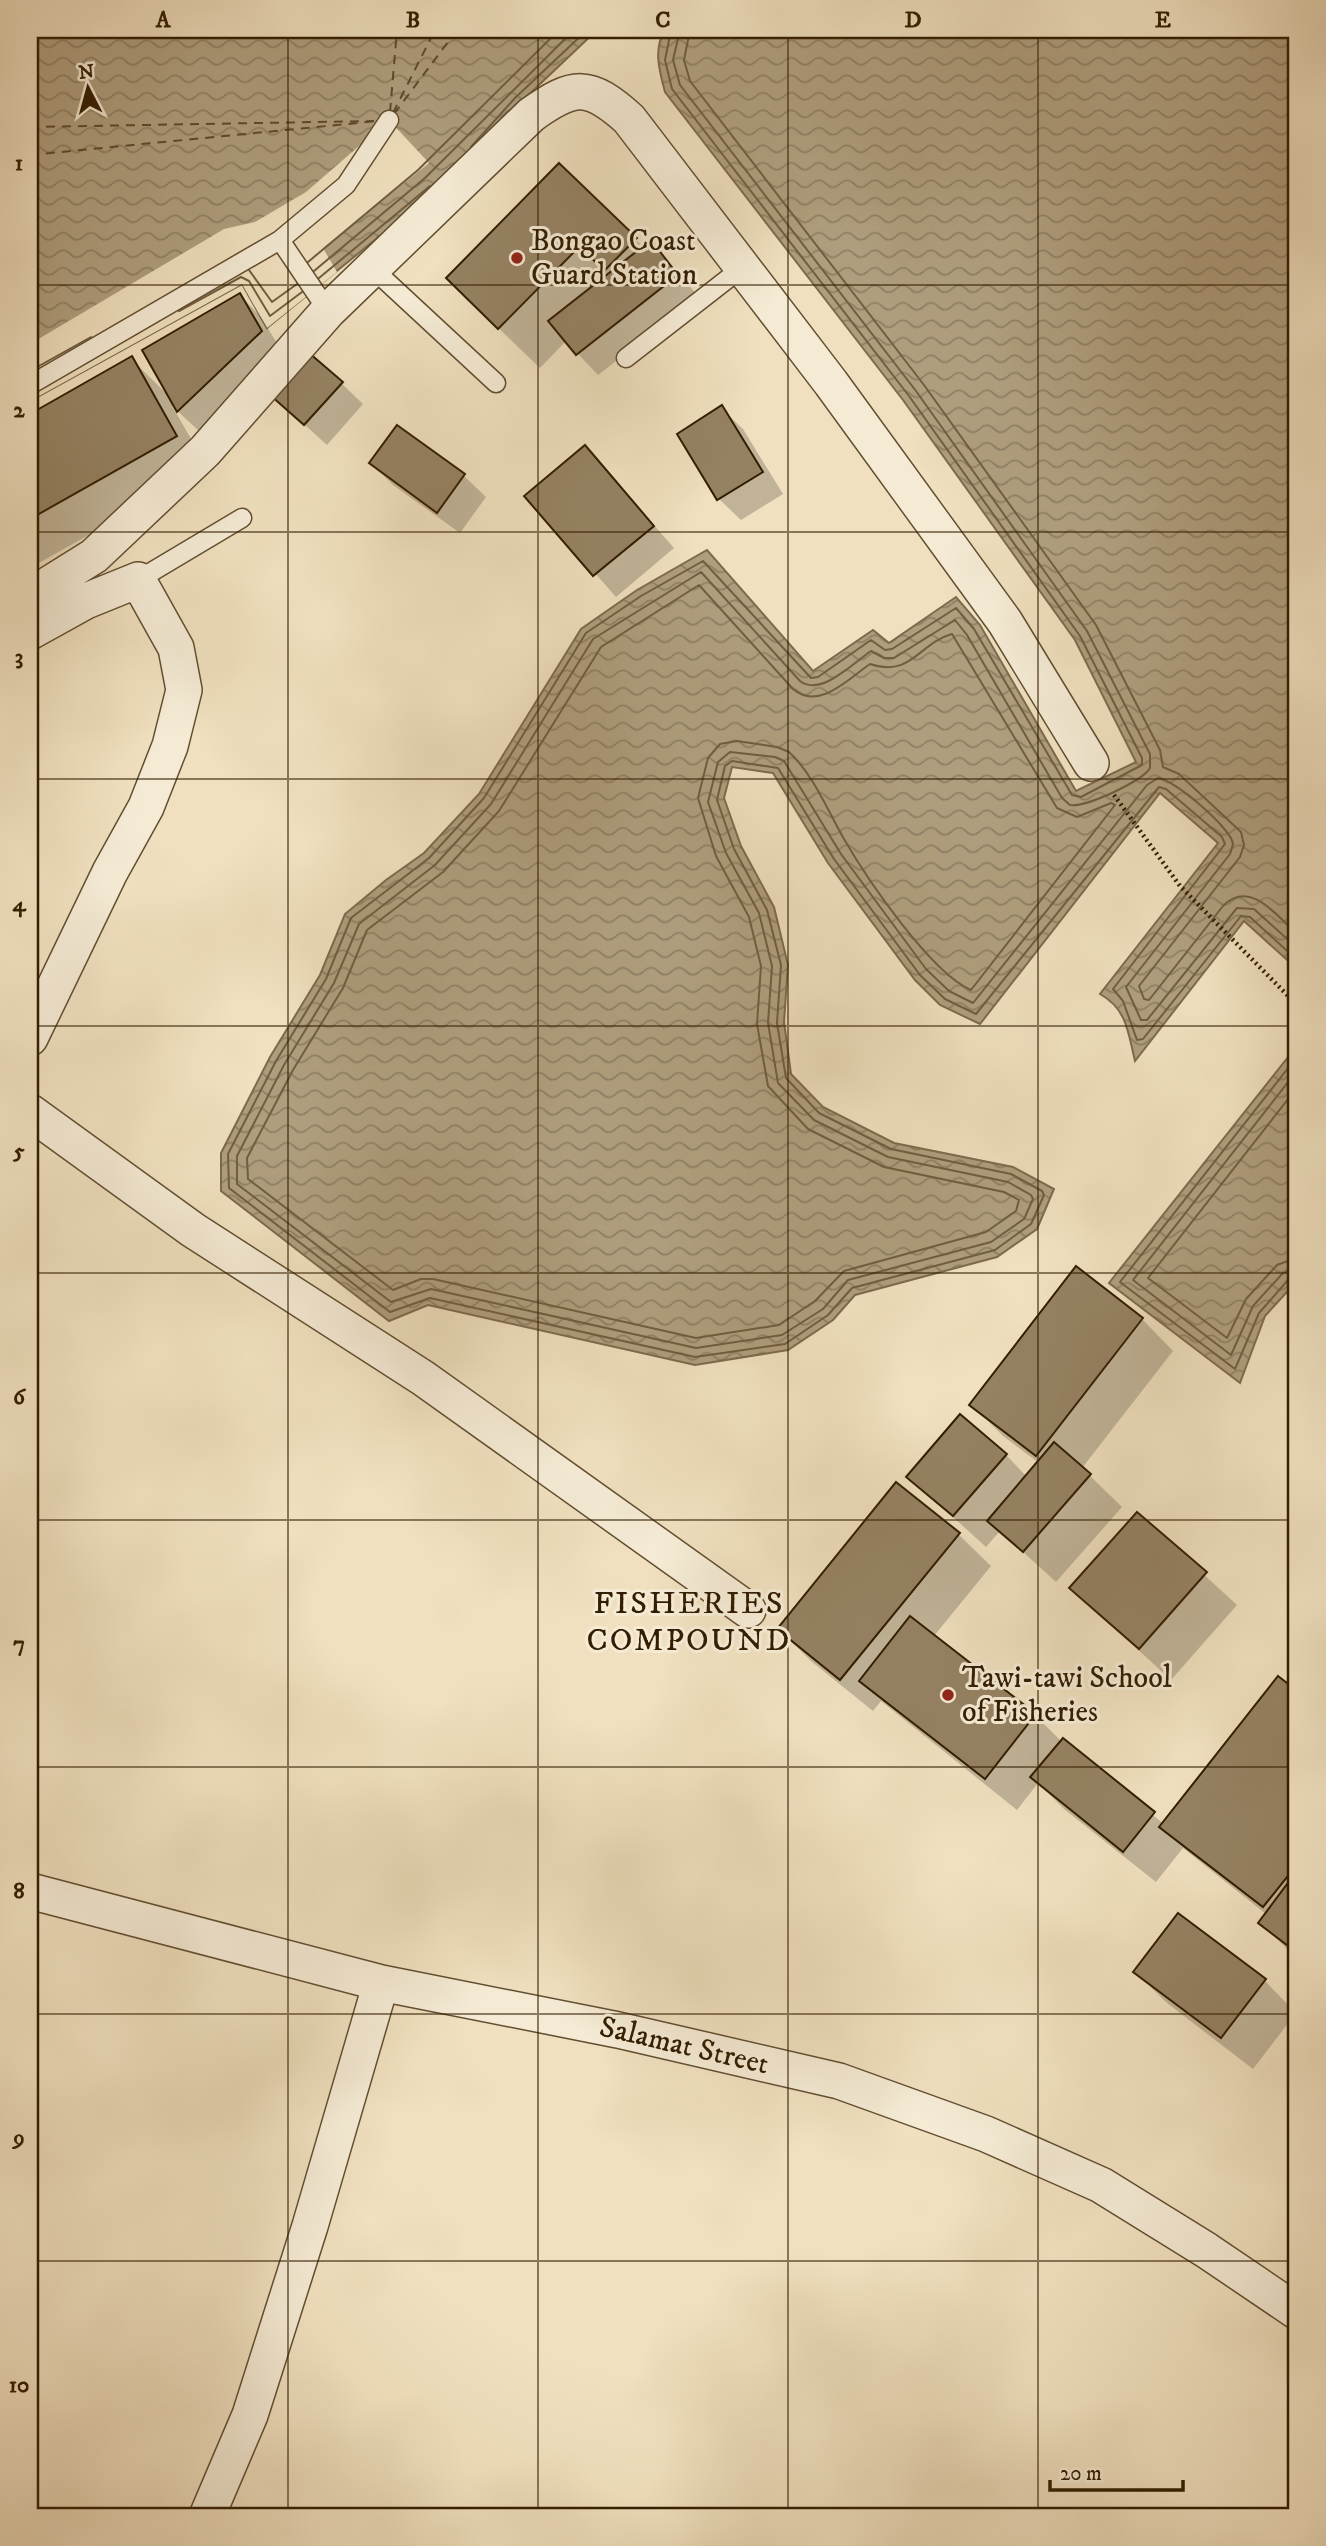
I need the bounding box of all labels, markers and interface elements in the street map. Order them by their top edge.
text: A [155,6,172,35]
text: B [406,6,420,35]
text: C [655,6,671,35]
text: D [904,6,922,35]
text: E [1155,6,1171,35]
north arrow [52,52,122,122]
text: N [77,60,96,85]
text: 1 [15,149,23,178]
place label: Bongao Coast Guard Station [531,223,698,294]
marker: Bongao Coast Guard Station [509,250,525,266]
text: 2 [13,396,25,425]
text: 3 [15,643,23,672]
text: 4 [12,890,27,919]
text: 5 [12,1137,25,1166]
text: 6 [13,1383,27,1412]
district label: FISHERIES COMPOUND [587,1584,791,1661]
text: 7 [13,1630,25,1659]
place label: Tawi-tawi School of Fisheries [962,1660,1172,1731]
marker: Tawi-tawi School of Fisheries [940,1687,956,1703]
text: 8 [13,1877,25,1906]
street label: Salamat Street [596,2009,772,2083]
text: 9 [11,2124,25,2153]
text: 10 [9,2371,29,2400]
scale bar [1050,2448,1182,2492]
text: 20 m [1060,2461,1102,2487]

